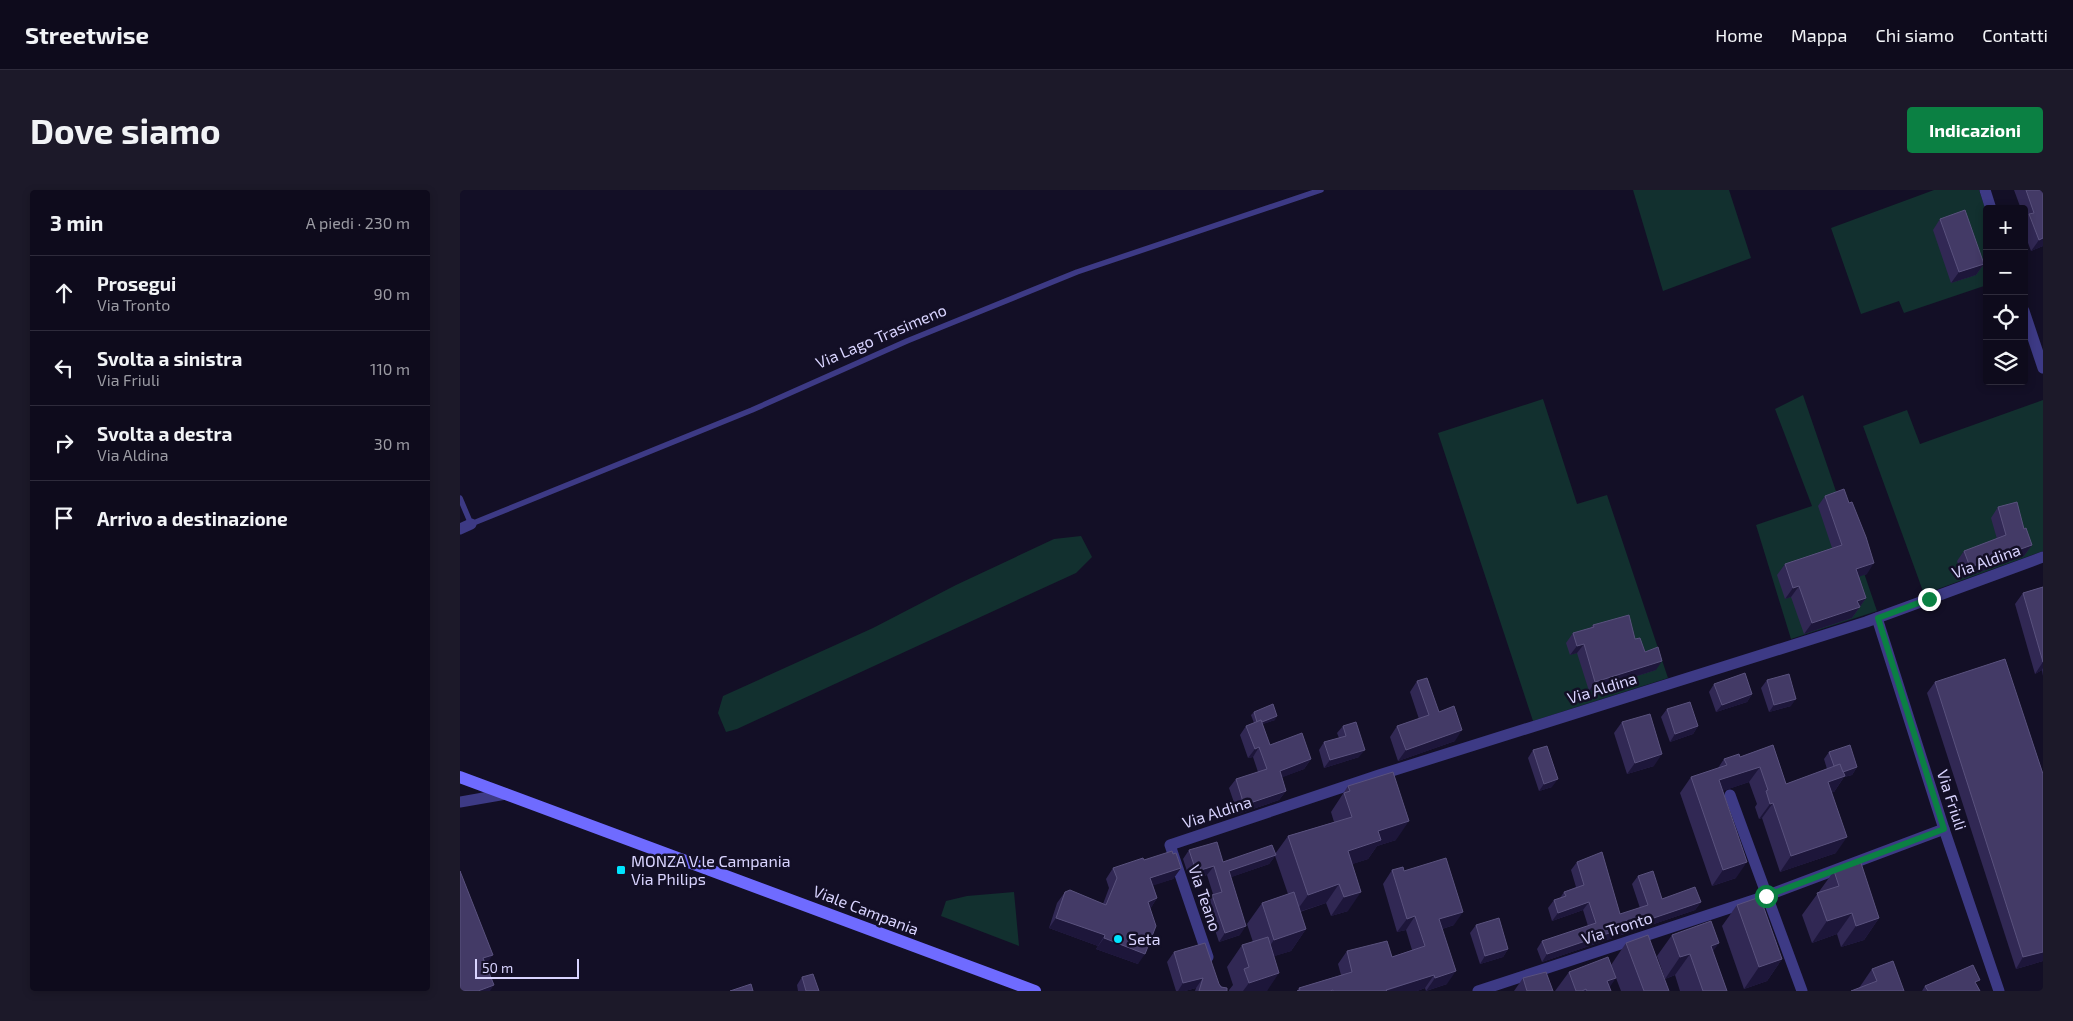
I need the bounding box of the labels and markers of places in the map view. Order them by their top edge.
place label: MONZA V.le Campania Via Philips [631,851,790,888]
marker: MONZA V.le Campania Via Philips [615,864,627,876]
place label: Seta [1128,929,1160,948]
marker: Seta [1112,933,1124,945]

